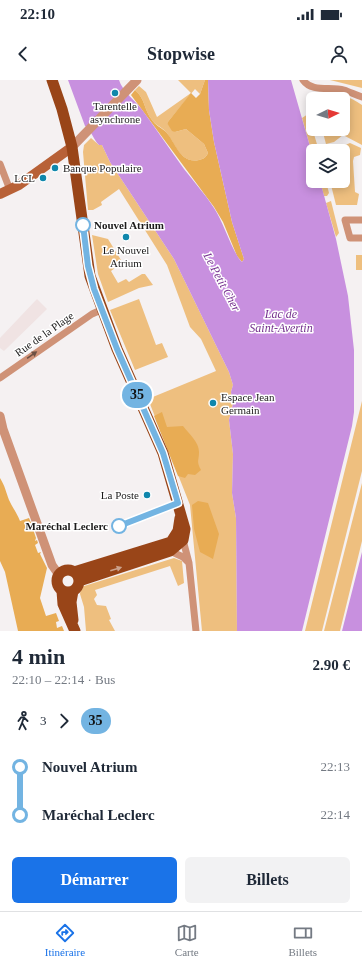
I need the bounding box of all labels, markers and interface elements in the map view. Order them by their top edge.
text: 22:10 [20,6,55,22]
icon: back [12,43,34,65]
icon: person [328,43,350,65]
text: Stopwise [147,44,215,64]
marker: Tarentelle asynchrone [110,88,120,98]
north arrow [306,92,350,136]
map controls [306,92,350,188]
place label: Tarentelle asynchrone [90,100,140,125]
button: layers [306,144,350,188]
place label: Banque Populaire [63,162,142,174]
marker: Banque Populaire [50,163,60,173]
place label: LCL [14,172,35,184]
marker: LCL [38,173,48,183]
marker: Nouvel Atrium [75,217,91,233]
place label: Nouvel Atrium [94,219,164,231]
marker: Le Nouvel Atrium [121,232,131,242]
place label: Le Nouvel Atrium [103,244,149,269]
water label: Le Petit Cher [200,249,244,314]
water label: Lac de Saint-Avertin [249,307,313,335]
street label: Rue de la Plage [12,309,76,359]
one-way arrow [27,351,37,359]
line badge: 35 [119,382,155,408]
text: 35 [130,387,144,402]
place label: Espace Jean Germain [221,391,275,416]
marker: Espace Jean Germain [208,398,218,408]
place label: La Poste [101,489,139,501]
marker: La Poste [142,490,152,500]
marker: Maréchal Leclerc [111,518,127,534]
place label: Maréchal Leclerc [25,520,108,532]
one-way arrow [110,566,122,572]
text: 4 min [12,644,65,669]
text: 2.90 € [313,657,350,673]
text: 22:10 – 22:14 · Bus [12,672,115,687]
icon: walk [12,710,34,732]
icon: forward [53,710,75,732]
text: 3 [40,713,47,728]
text: 35 [89,713,103,728]
text: Nouvel Atrium [42,759,137,775]
text: 22:13 [320,759,350,774]
text: Maréchal Leclerc [42,807,155,823]
text: 22:14 [320,807,350,822]
button: Démarrer [12,857,177,903]
button: Billets [185,857,350,903]
tab: Itinéraire [45,922,85,958]
tab: Carte [175,922,199,958]
tab: Billets [288,922,317,958]

